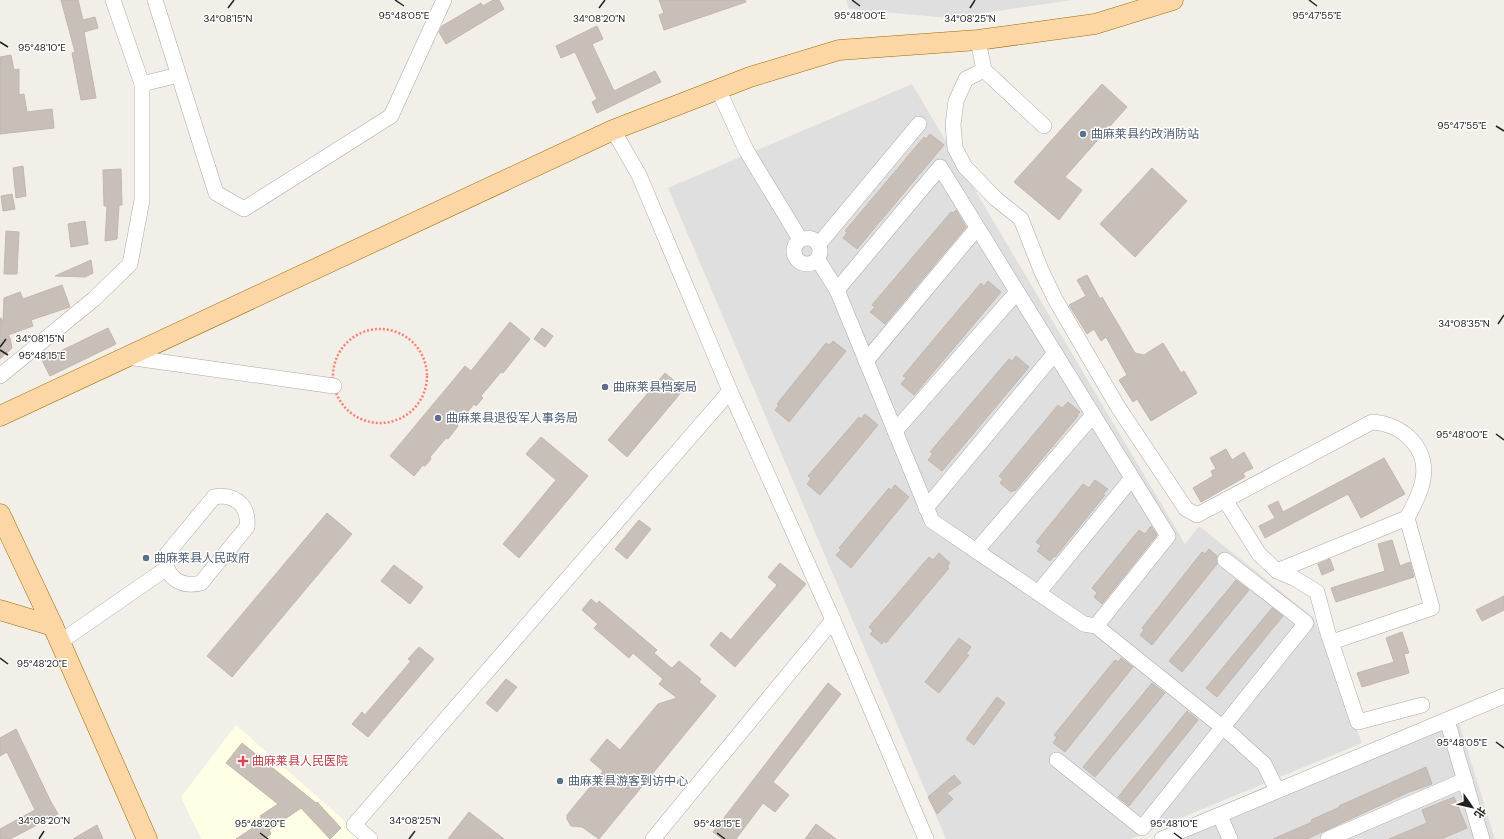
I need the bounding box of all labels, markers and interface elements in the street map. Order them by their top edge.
text: 95°48'05"E [379,9,430,22]
text: 95°48'00"E [834,9,886,22]
text: 95°47'55"E [1292,9,1342,22]
text: 34°08'15"N [204,12,252,25]
text: 34°08'20"N [573,12,625,25]
text: 34°08'25"N [944,12,996,25]
text: 95°48'10"E [18,41,66,54]
text: 95°47'55"E [1437,119,1487,132]
place label: 曲麻莱县约改消防站 [1091,126,1199,142]
marker: 曲麻莱县约改消防站 [1078,129,1088,139]
text: 34°08'35"N [1438,317,1490,330]
text: 34°08'15"N [16,332,64,345]
text: 95°48'15"E [18,349,66,362]
place label: 曲麻莱县档案局 [613,379,697,395]
marker: 曲麻莱县档案局 [600,382,610,392]
place label: 曲麻莱县退役军人事务局 [446,410,578,426]
marker: 曲麻莱县退役军人事务局 [433,413,443,423]
text: 95°48'00"E [1436,428,1488,441]
place label: 曲麻莱县人民政府 [154,550,250,566]
marker: 曲麻莱县人民政府 [141,553,151,563]
text: 95°48'20"E [17,657,68,670]
text: 95°48'05"E [1437,736,1488,749]
place label: 曲麻莱县人民医院 [252,753,348,769]
marker: 曲麻莱县人民医院 [237,755,249,767]
place label: 曲麻莱县游客到访中心 [568,773,688,789]
marker: 曲麻莱县游客到访中心 [555,776,565,786]
north arrow [1452,787,1492,827]
text: 北 [1471,804,1489,821]
text: 34°08'20"N [18,814,70,827]
text: 34°08'25"N [389,814,441,827]
text: 95°48'20"E [235,817,286,830]
text: 95°48'15"E [693,817,741,830]
text: 95°48'10"E [1150,817,1198,830]

